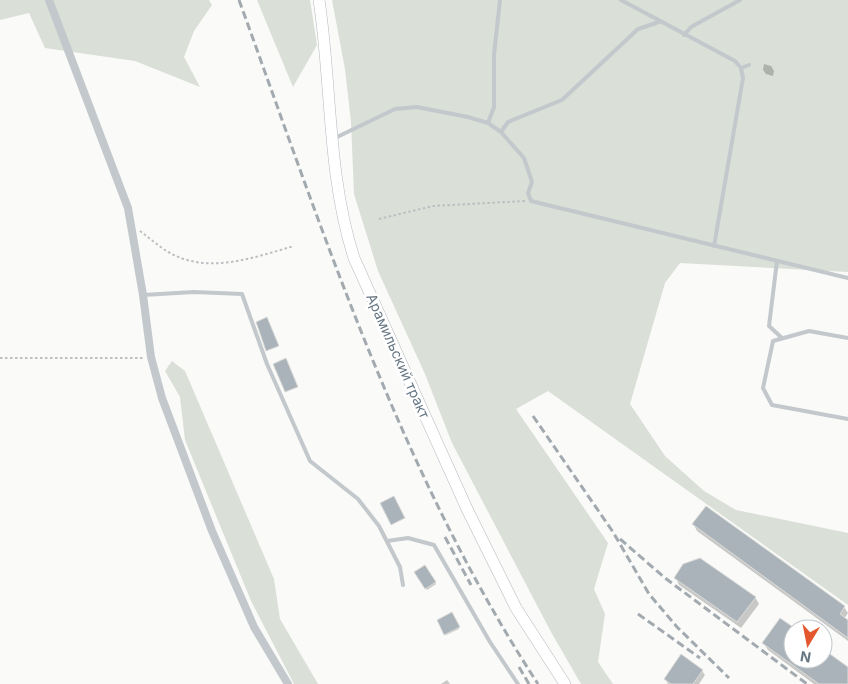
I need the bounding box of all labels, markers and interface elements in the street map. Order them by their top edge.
street label: Арамильский тракт [363,291,434,421]
north arrow [783,619,833,669]
text: N [799,648,812,667]

